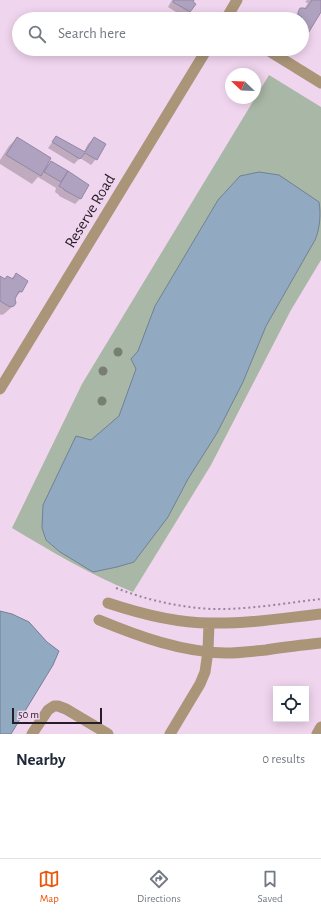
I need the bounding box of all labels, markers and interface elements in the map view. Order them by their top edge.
search box [12,12,309,56]
icon: search [26,23,48,45]
text: Search here [58,26,126,41]
north arrow [225,68,261,104]
street label: Reserve Road [62,171,118,251]
map controls [273,686,309,722]
button: locate [273,686,309,722]
scale bar [12,706,102,725]
text: 50 m [18,709,39,720]
text: Nearby [16,751,66,768]
text: 0 results [262,753,305,766]
tab: Map [38,868,60,905]
tab: Directions [137,868,181,905]
tab: Saved [257,868,283,905]

